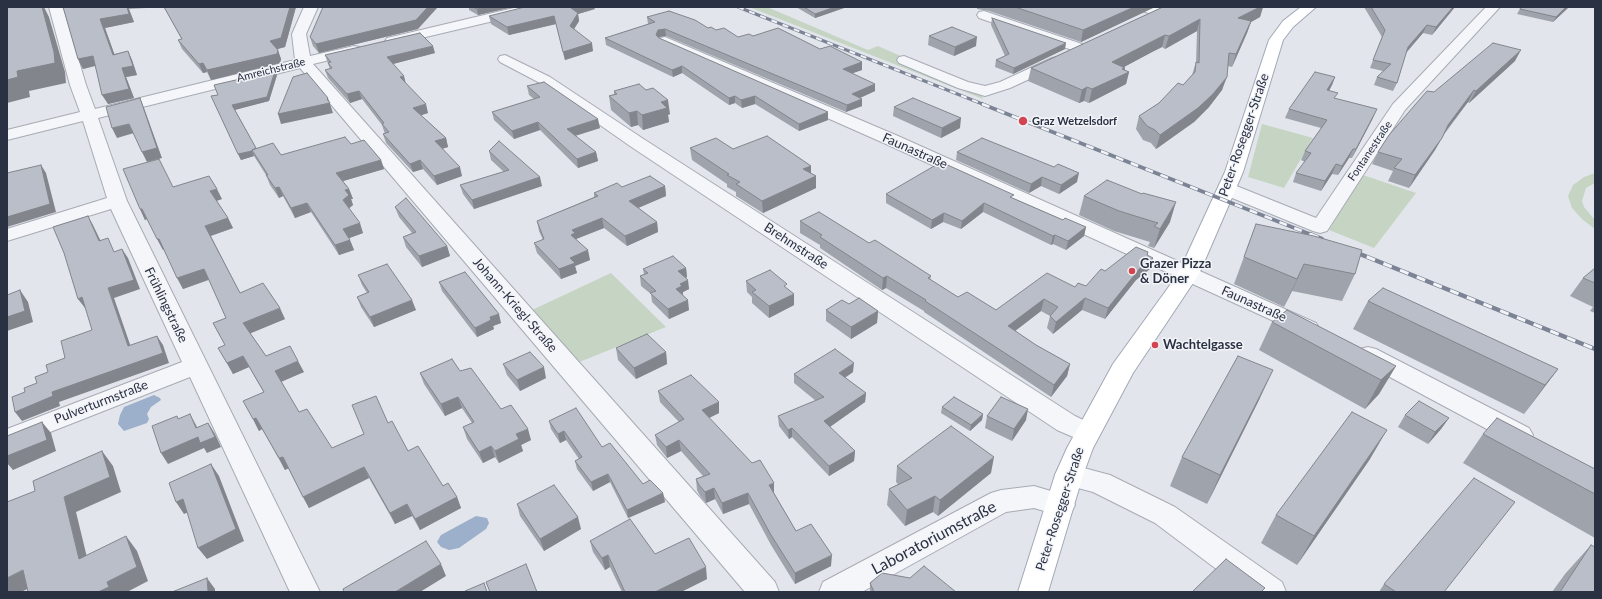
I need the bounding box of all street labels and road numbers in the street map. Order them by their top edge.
street label: Amreichstraße [235,55,307,85]
street label: Peter-Rosegger-Straße [1216,71,1272,199]
street label: Fontanestraße [1345,118,1395,184]
street label: Faunastraße [880,130,950,172]
street label: Brehmstraße [761,219,831,273]
street label: Johann-Kriegl-Straße [470,254,560,356]
street label: Frühlingstraße [141,265,191,345]
street label: Faunastraße [1219,283,1289,325]
street label: Pulverturmstraße [52,377,150,427]
street label: Peter-Rosegger-Straße [1033,445,1087,573]
street label: Laboratoriumstraße [868,497,1000,579]

